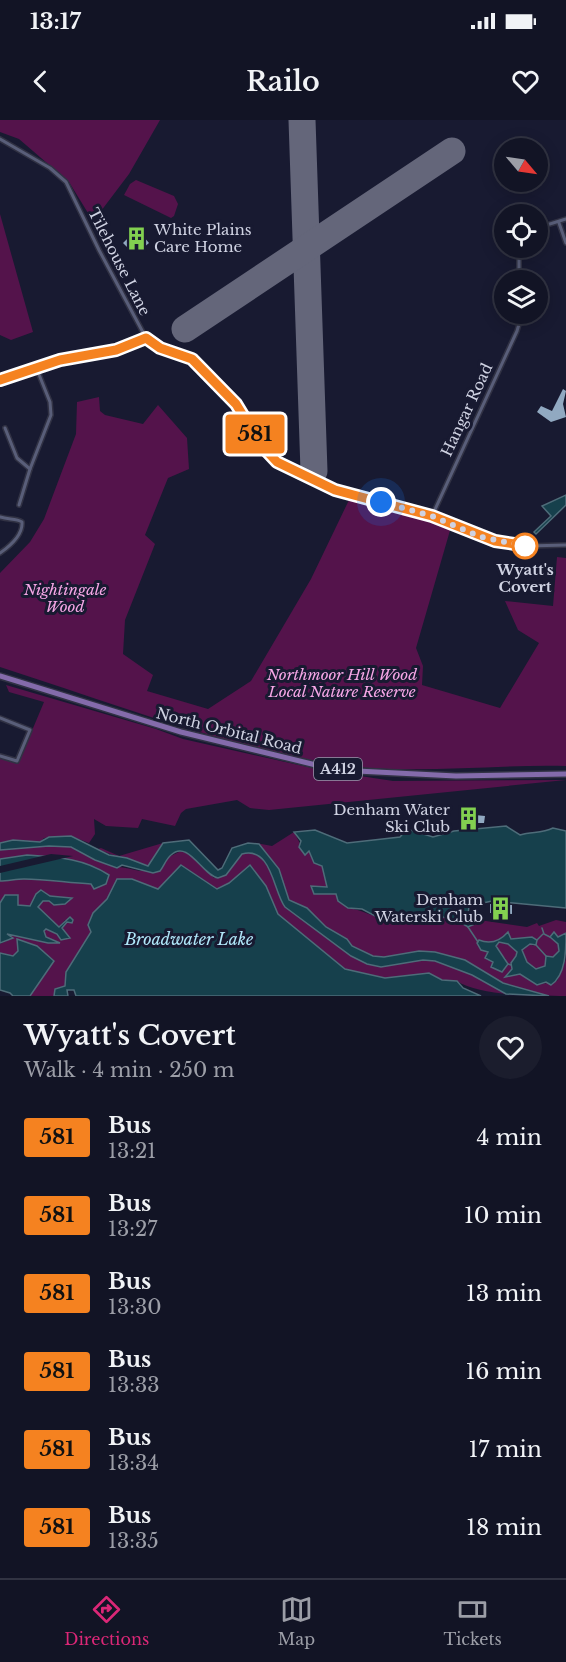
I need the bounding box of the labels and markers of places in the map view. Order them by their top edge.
place label: White Plains Care Home [153,220,252,256]
building icon: White Plains Care Home [123,226,149,252]
marker: Wyatt's Covert [512,533,538,559]
place label: Wyatt's Covert [495,560,554,596]
place label: Denham Water Ski Club [333,800,451,836]
building icon: Denham Water Ski Club [455,806,481,832]
place label: Denham Waterski Club [374,890,483,926]
building icon: Denham Waterski Club [488,896,514,922]

